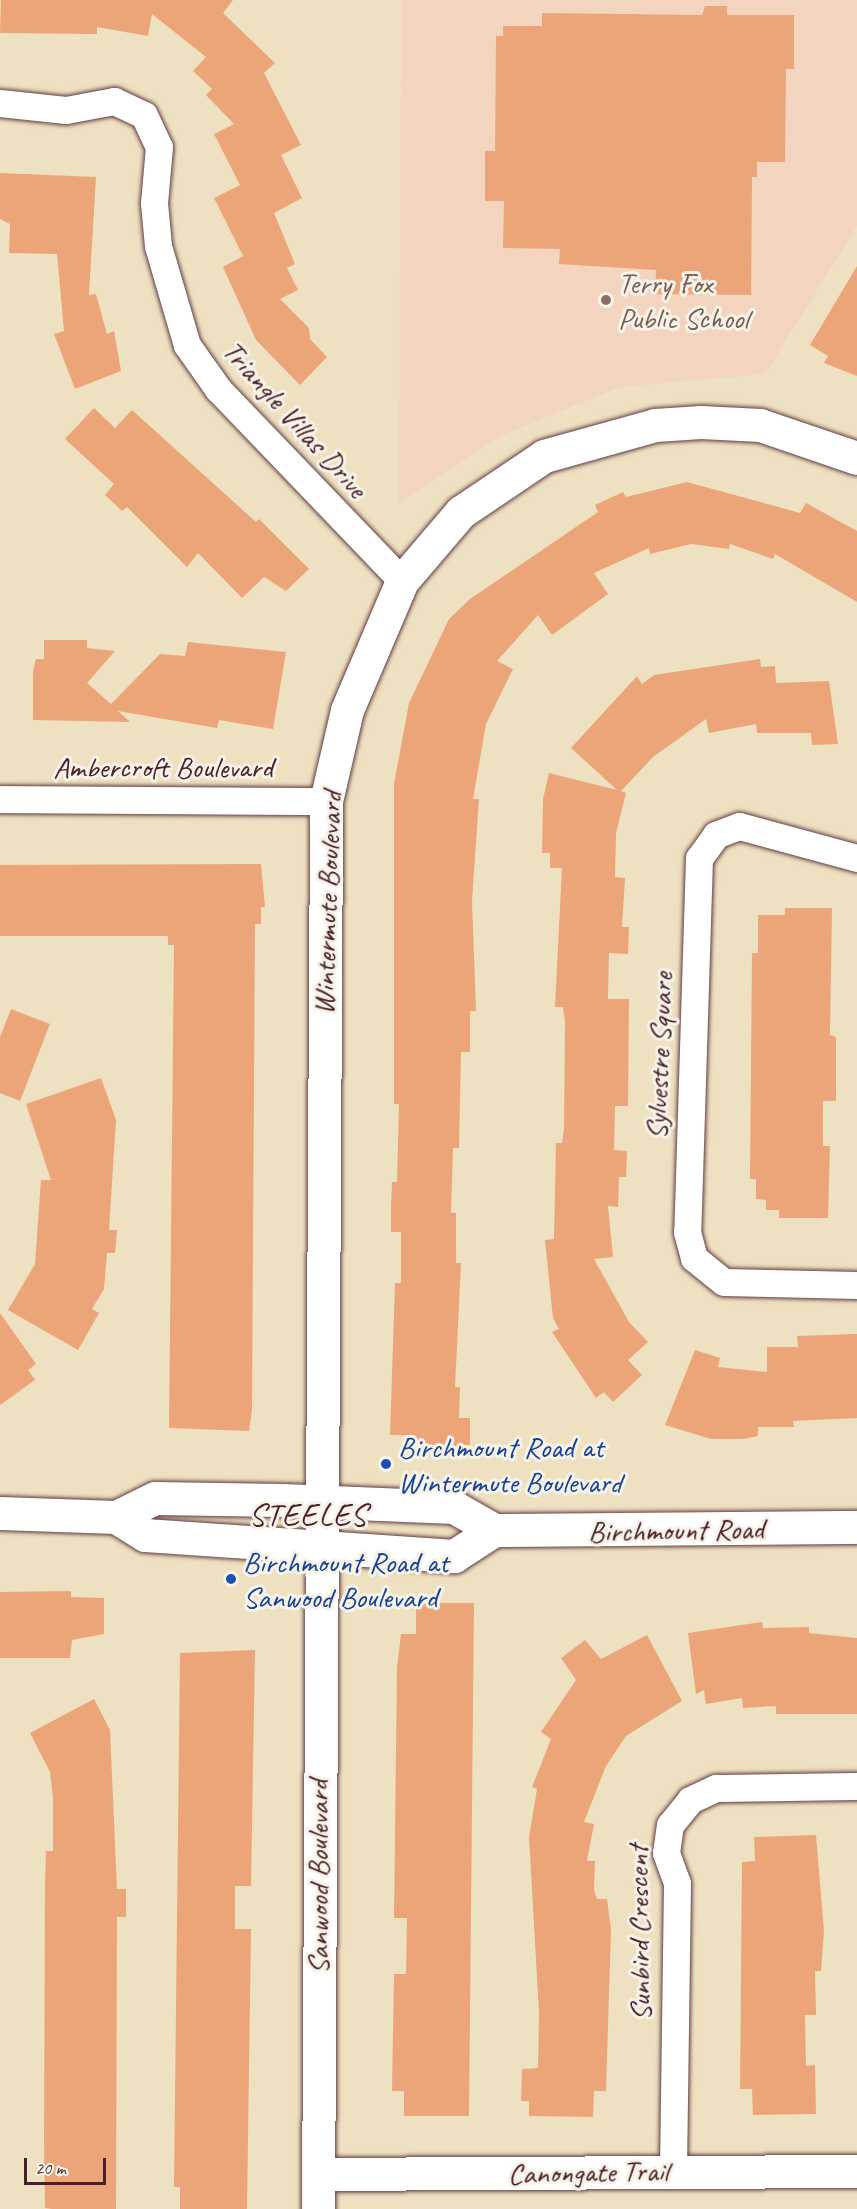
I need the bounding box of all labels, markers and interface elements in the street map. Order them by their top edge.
place label: Terry Fox Public School [618,265,748,336]
marker: Terry Fox Public School [599,293,613,307]
street label: Triangle Villas Drive [215,333,375,505]
street label: Ambercroft Boulevard [53,749,273,785]
street label: Wintermute Boulevard [305,790,349,1016]
street label: Sylvestre Square [638,973,680,1139]
place label: Birchmount Road at Wintermute Boulevard [398,1429,623,1500]
marker: Birchmount Road at Wintermute Boulevard [379,1457,393,1471]
district label: STEELES [248,1496,368,1534]
street label: Birchmount Road [588,1510,764,1550]
place label: Birchmount Road at Sanwood Boulevard [243,1544,449,1614]
marker: Birchmount Road at Sanwood Boulevard [224,1572,238,1586]
street label: Sanwood Boulevard [300,1780,336,1974]
street label: Sunbird Crescent [619,1844,659,2022]
scale bar [27,2146,110,2184]
street label: Canongate Trail [507,2153,669,2191]
text: 20 m [35,2157,66,2179]

